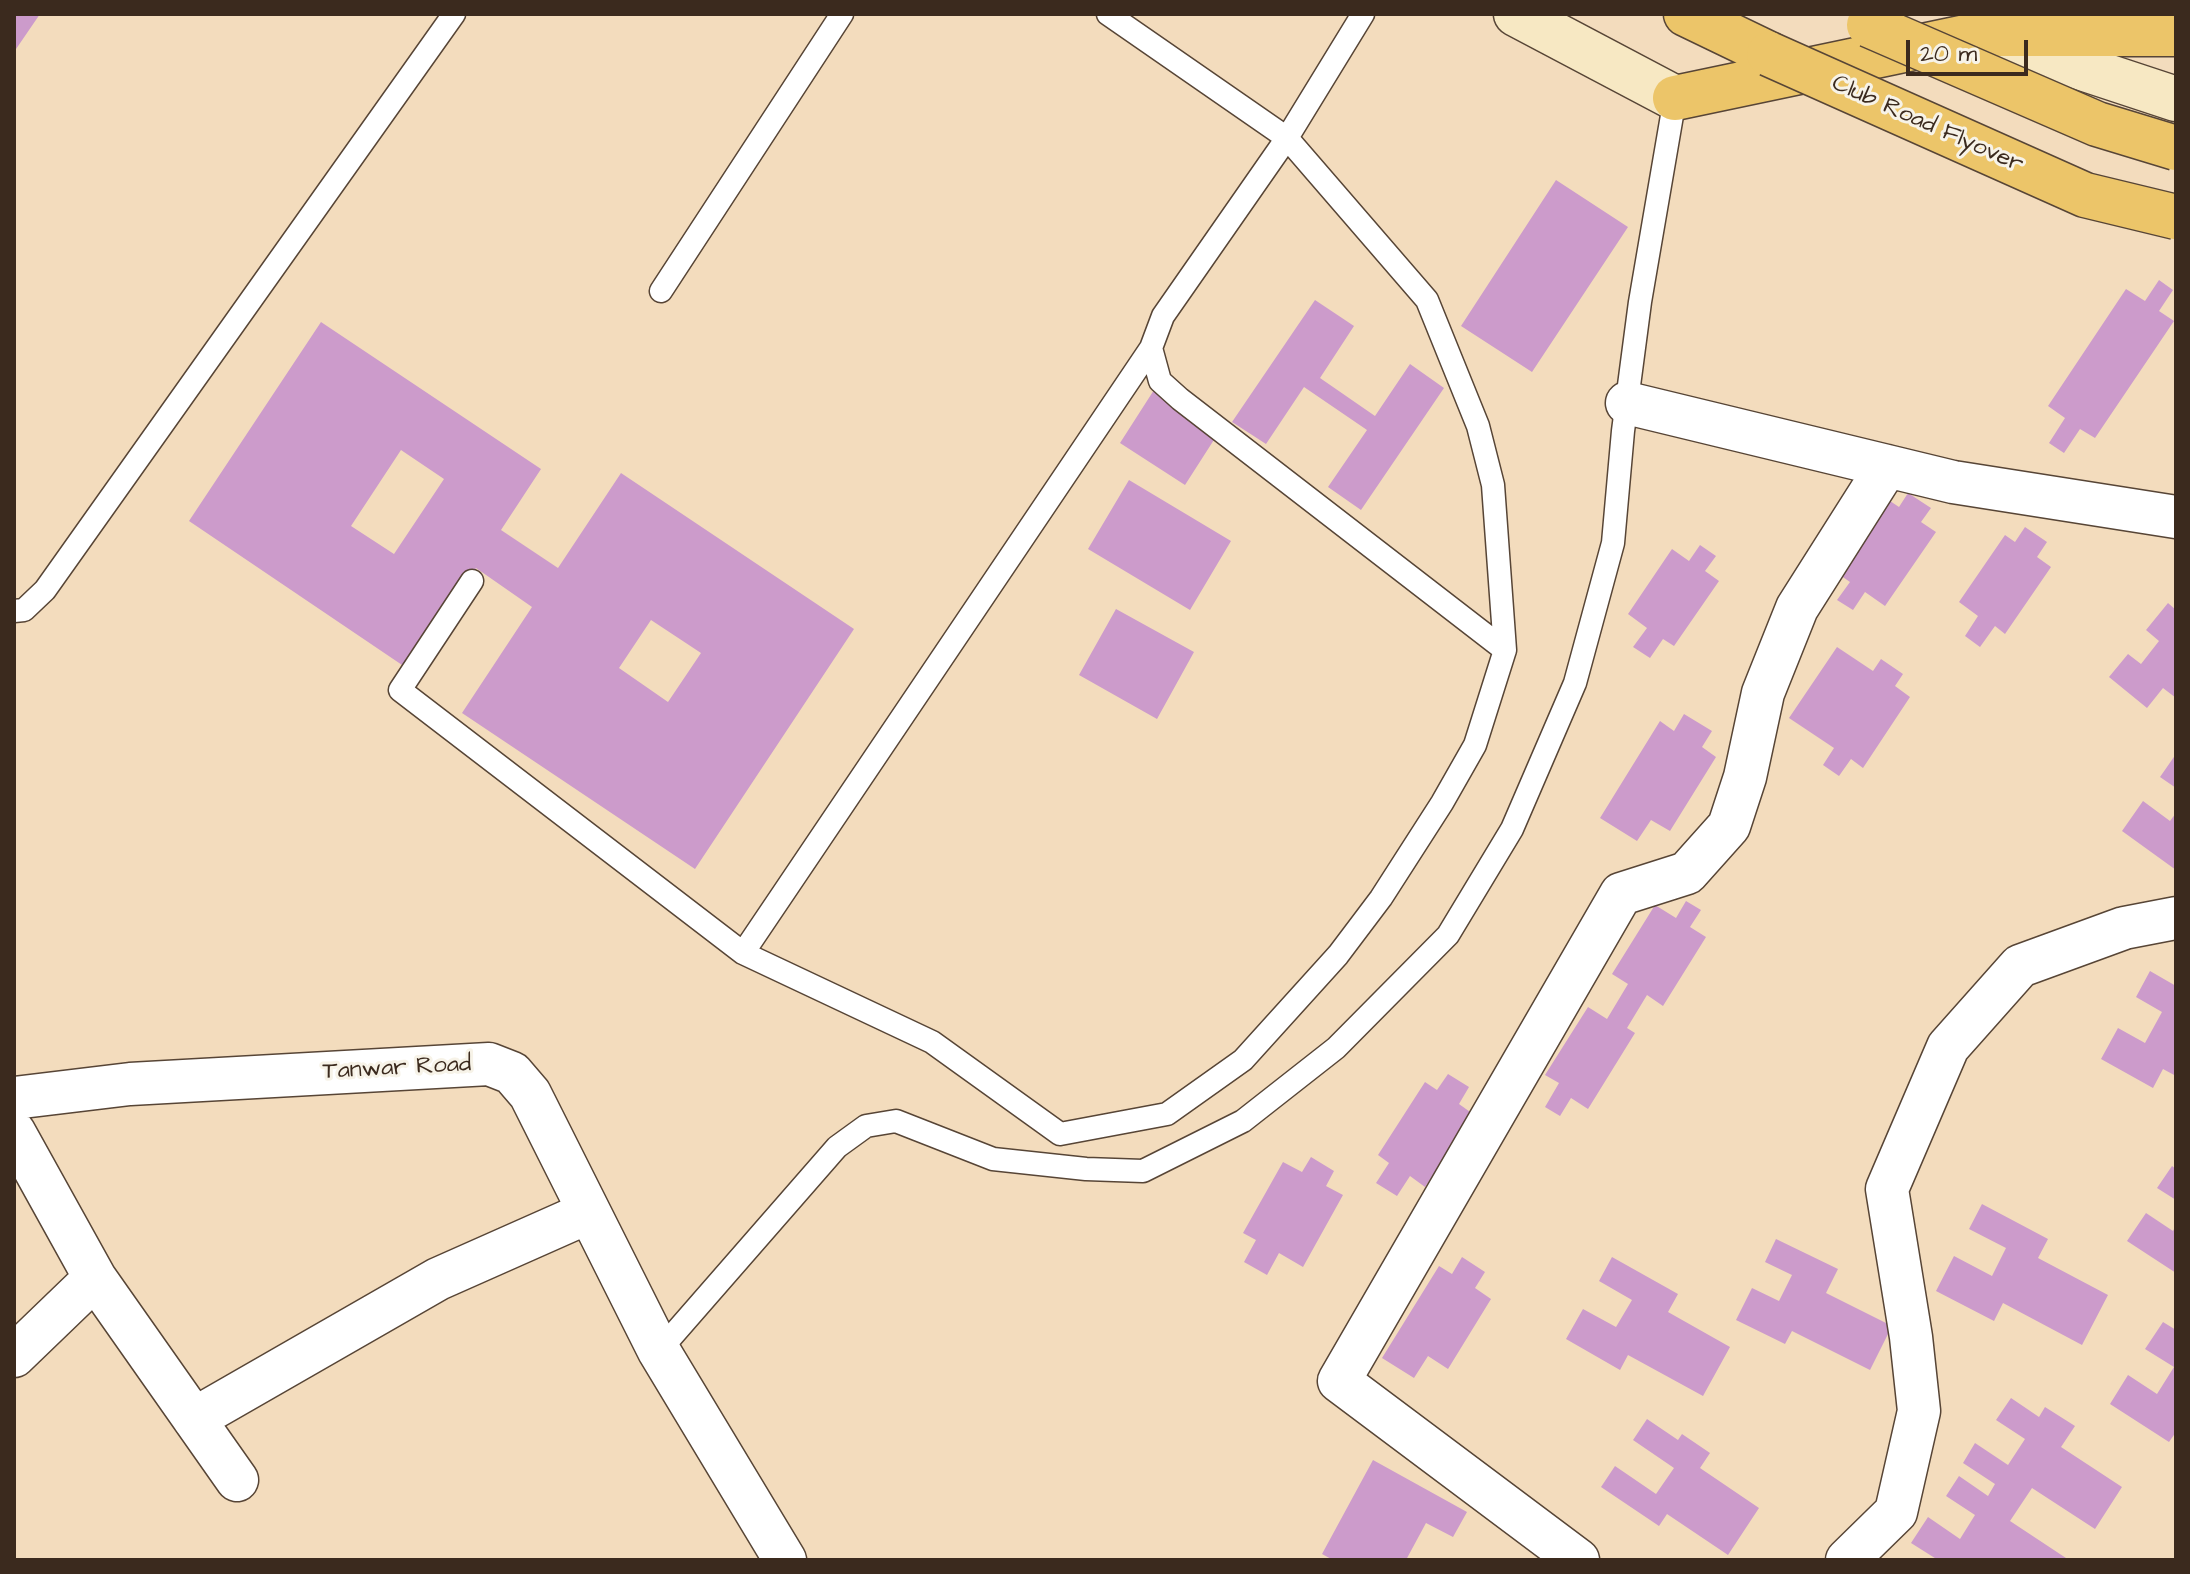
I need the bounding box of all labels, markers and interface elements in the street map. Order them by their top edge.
scale bar [1910,24,2032,74]
text: 20 m [1920,37,1977,71]
street label: Club Road Flyover [1827,70,2027,180]
street label: Tanwar Road [322,1051,472,1087]

